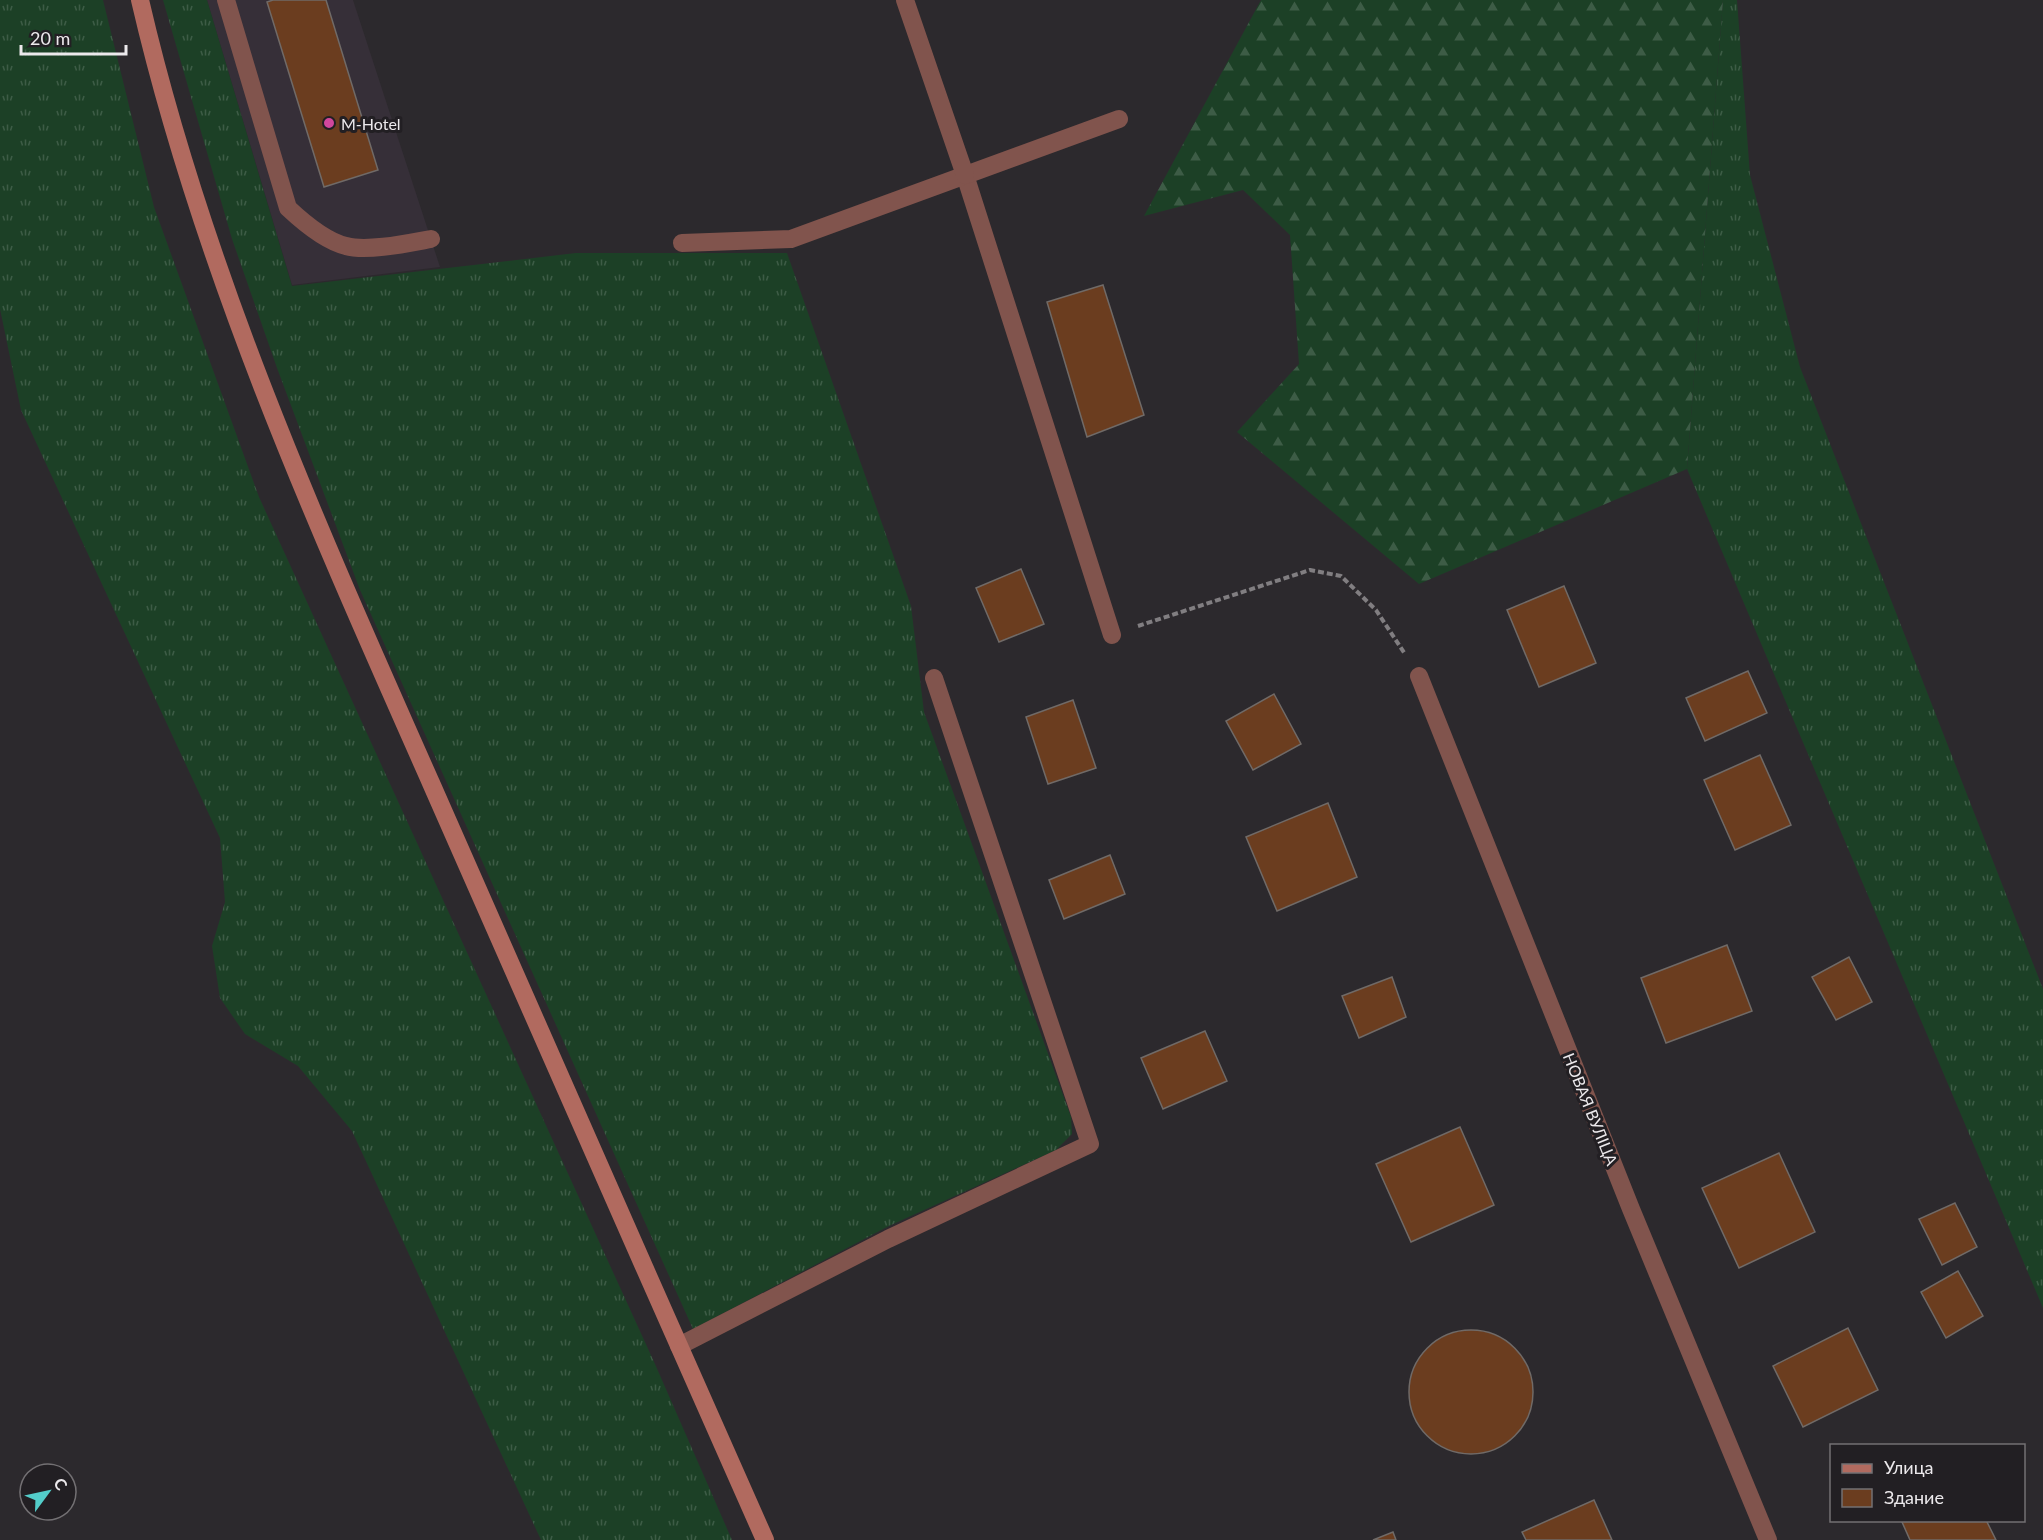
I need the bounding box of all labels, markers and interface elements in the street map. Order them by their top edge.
scale bar [21,18,126,56]
text: 20 m [30,27,70,49]
place label: M-Hotel [341,114,401,133]
marker: M-Hotel [322,116,336,130]
street label: НОВАЯ ВУЛІЦА [1560,1050,1622,1168]
legend [1830,1444,2025,1522]
text: Улица [1884,1456,1934,1478]
north arrow [18,1462,78,1522]
text: С [50,1474,72,1494]
text: Здание [1884,1486,1944,1508]

